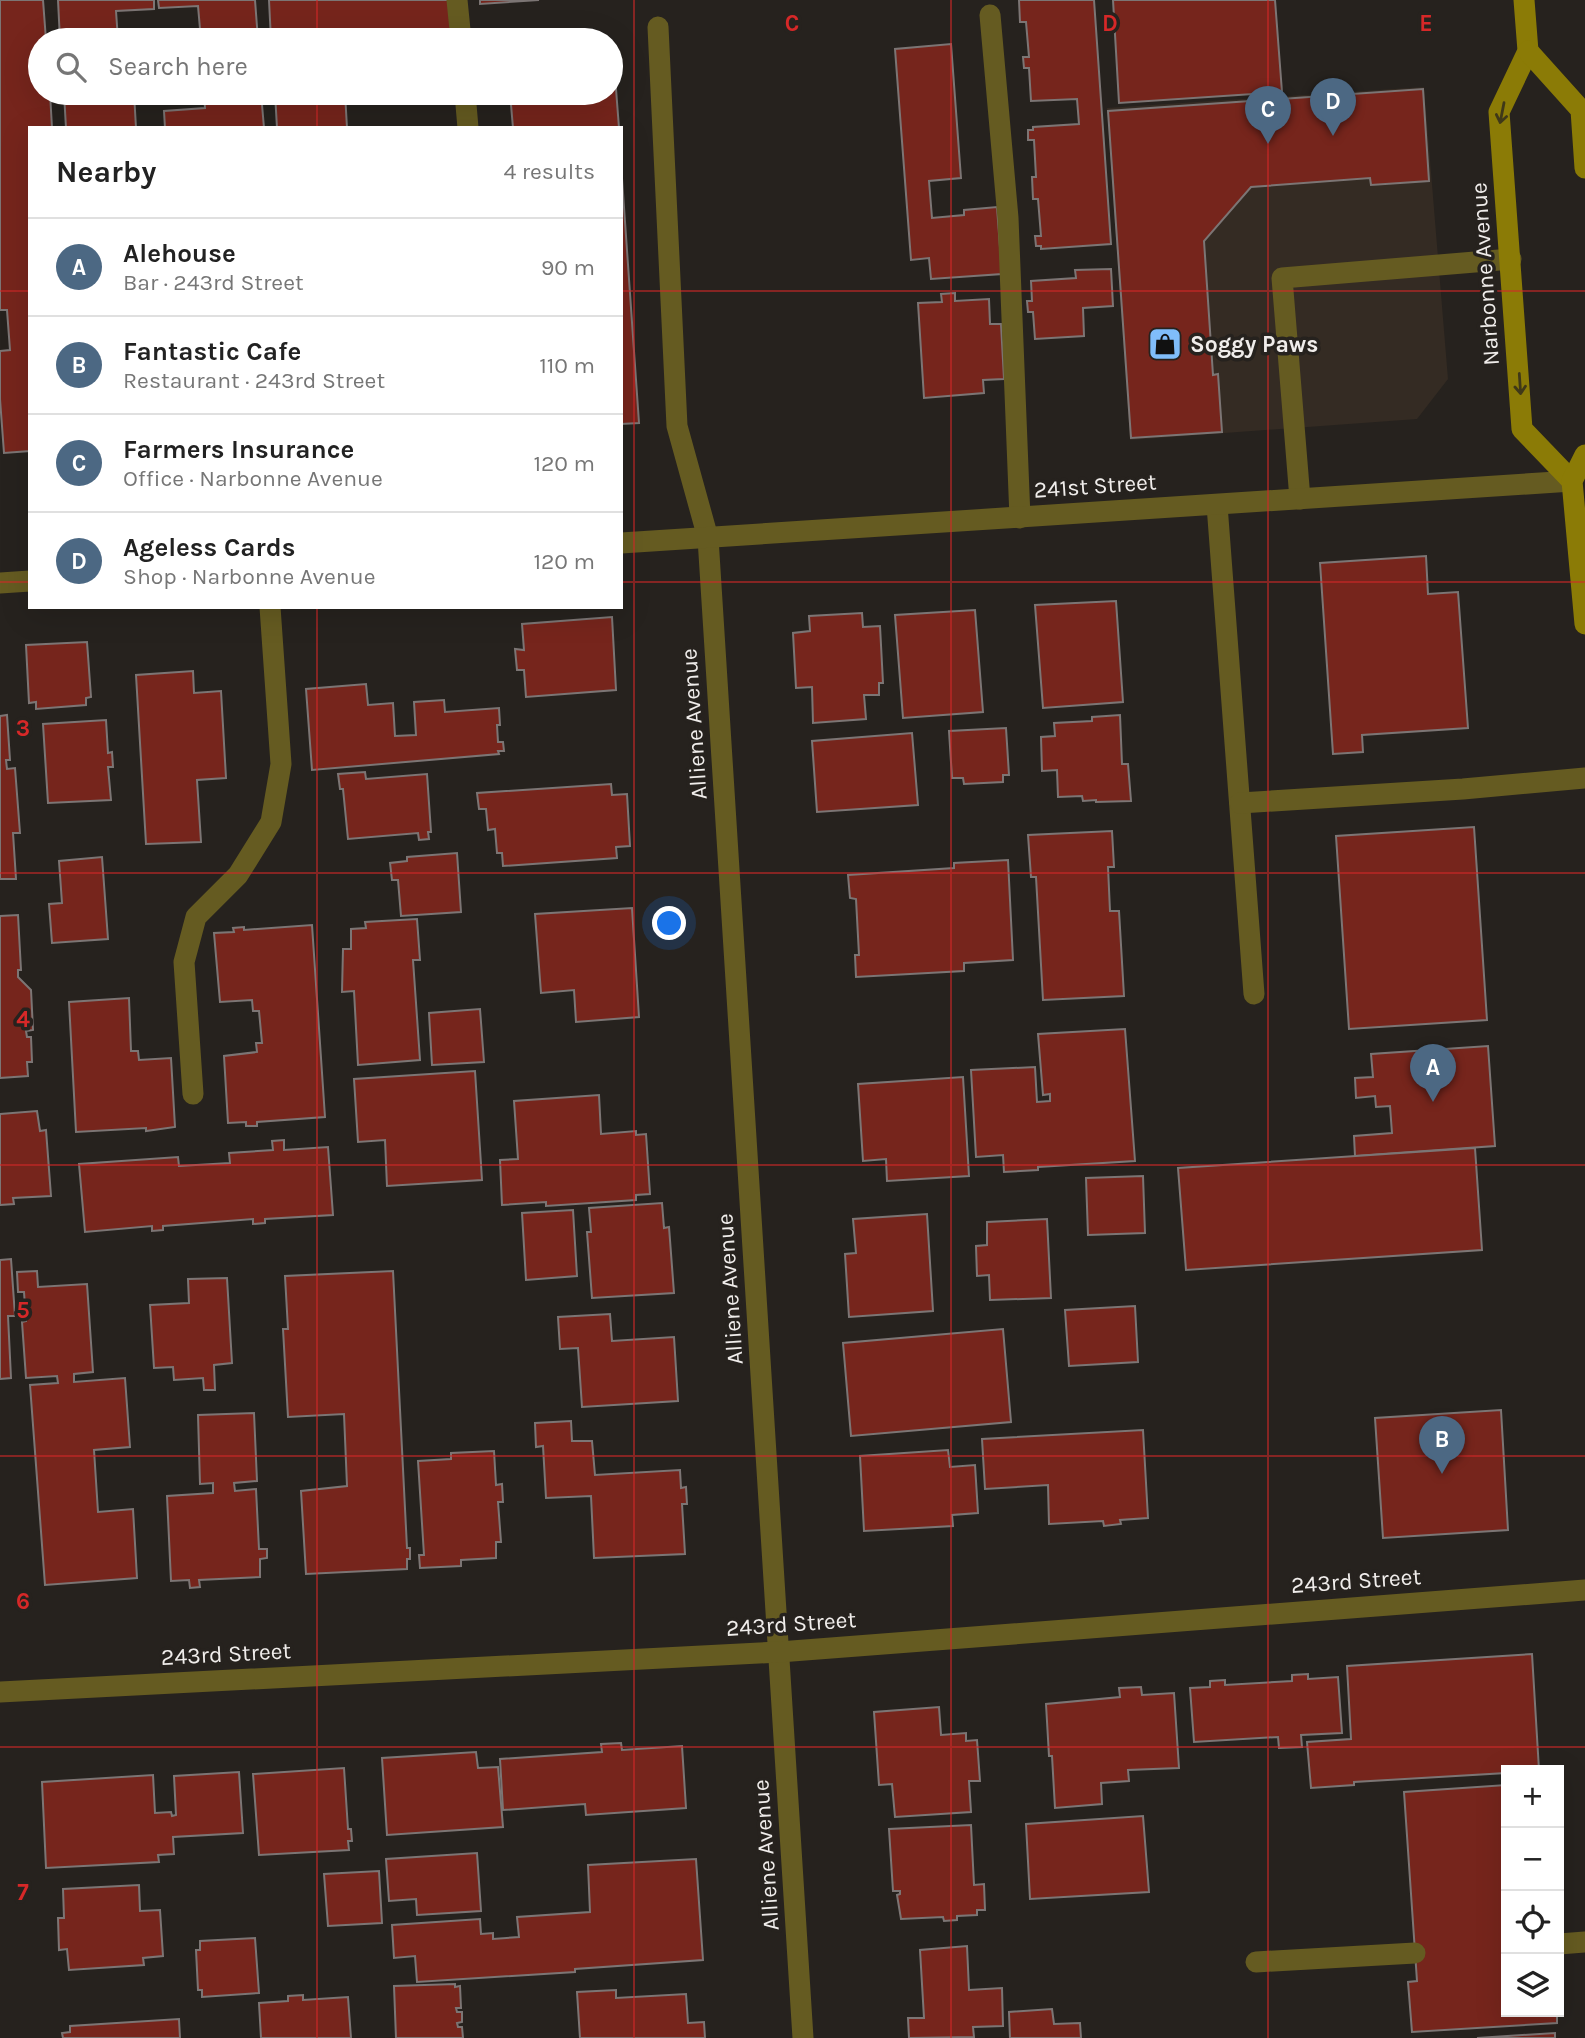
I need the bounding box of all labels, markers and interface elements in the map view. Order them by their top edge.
text: C [785,10,799,37]
text: D [1102,10,1118,37]
text: E [1419,10,1433,37]
search box [28,28,623,105]
icon: search [52,48,90,86]
text: Search here [108,51,248,82]
pin: D [1310,78,1356,136]
pin: C [1245,86,1291,144]
one-way arrow [1495,101,1508,123]
text: Nearby [56,154,156,190]
text: 4 results [503,158,595,185]
street label: Narbonne Avenue [1465,181,1505,367]
text: Alehouse [123,238,236,269]
text: A [72,254,86,281]
text: 90 m [541,254,595,281]
text: Bar · 243rd Street [123,269,304,296]
shop icon: Soggy Paws [1146,325,1184,363]
place label: Soggy Paws [1190,331,1318,358]
text: Fantastic Cafe [123,336,301,367]
text: B [72,352,86,379]
text: 110 m [539,352,595,379]
text: Restaurant · 243rd Street [123,367,385,394]
one-way arrow [1513,372,1526,395]
text: Farmers Insurance [123,434,354,465]
text: C [72,450,86,477]
text: 120 m [533,450,595,477]
text: Office · Narbonne Avenue [123,465,383,492]
street label: 241st Street [1033,468,1158,504]
text: Ageless Cards [123,532,295,563]
text: D [71,548,87,575]
text: 120 m [533,548,595,575]
text: Shop · Narbonne Avenue [123,563,375,590]
street label: Alliene Avenue [675,647,713,801]
text: 3 [16,715,30,742]
your location [652,906,686,940]
text: 4 [16,1006,30,1033]
pin: A [1410,1044,1456,1102]
street label: Alliene Avenue [711,1212,749,1366]
text: 5 [16,1297,30,1324]
pin: B [1419,1416,1465,1474]
street label: 243rd Street [1290,1563,1422,1599]
text: 6 [16,1588,30,1615]
street label: 243rd Street [725,1606,857,1642]
street label: 243rd Street [160,1637,292,1671]
map controls [1501,1765,1564,2017]
button: + [1501,1765,1564,1828]
street label: Alliene Avenue [747,1778,785,1932]
button: − [1501,1828,1564,1891]
text: 7 [17,1879,29,1906]
button: locate [1501,1891,1564,1954]
button: layers [1501,1954,1564,2017]

